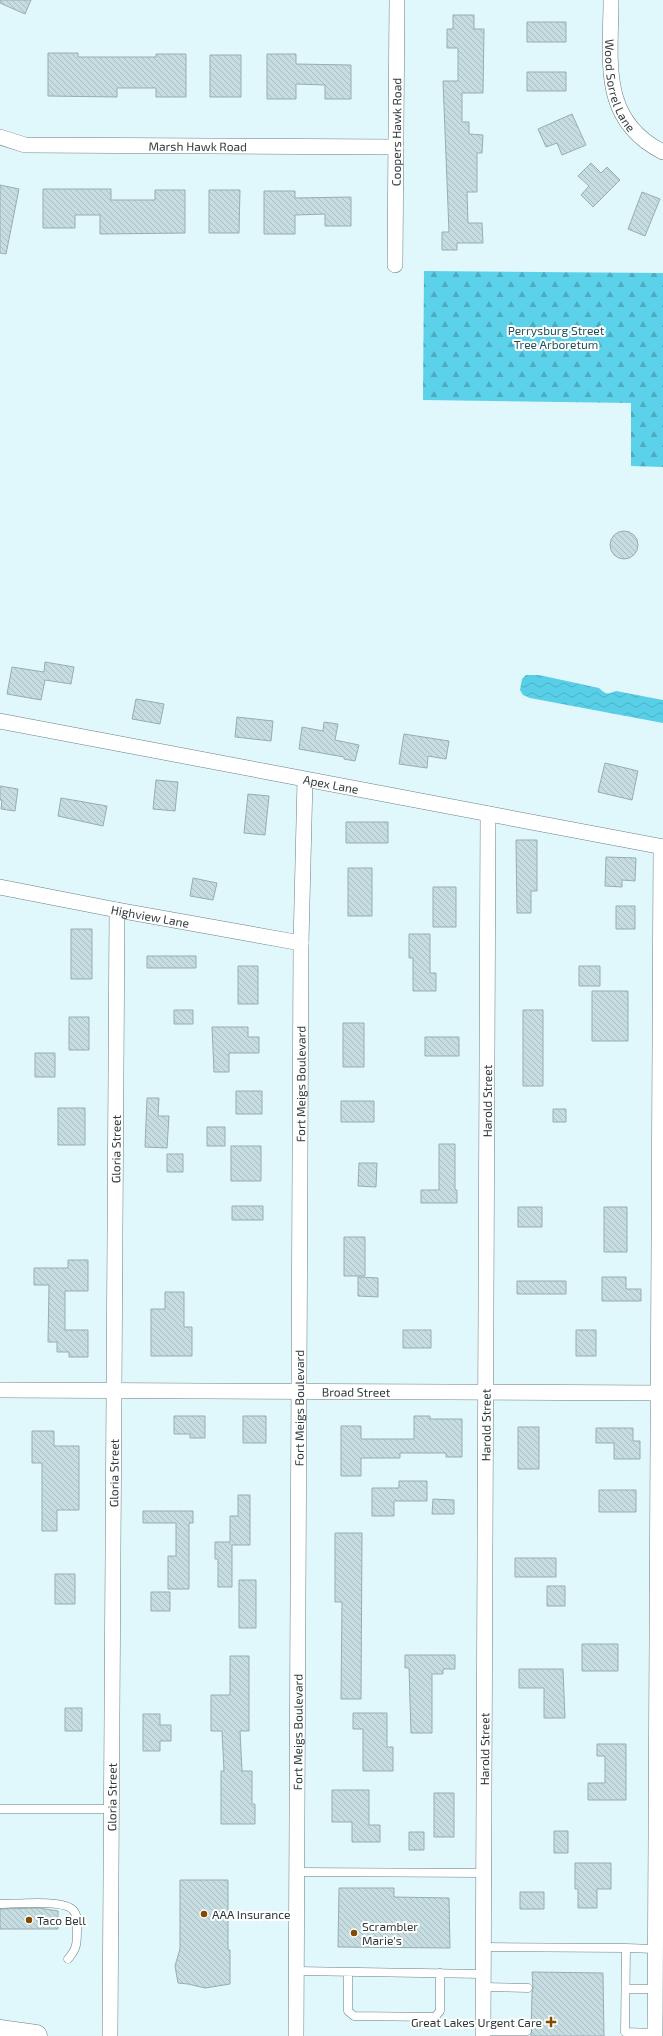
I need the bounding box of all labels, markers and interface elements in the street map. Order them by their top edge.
street label: Wood Sorrel Lane [603,39,638,134]
street label: Coopers Hawk Road [389,78,403,186]
street label: Marsh Hawk Road [148,139,247,153]
park label: Perrysburg Street Tree Arboretum [508,323,605,351]
street label: Apex Lane [302,772,360,796]
street label: Highview Lane [110,902,190,930]
street label: Fort Meigs Boulevard [293,1026,308,1142]
street label: Harold Street [480,1064,494,1137]
street label: Gloria Street [108,1114,123,1183]
street label: Fort Meigs Boulevard [292,1350,306,1466]
street label: Broad Street [322,1384,391,1399]
street label: Harold Street [478,1388,493,1461]
street label: Gloria Street [106,1438,121,1507]
street label: Fort Meigs Boulevard [290,1674,305,1790]
street label: Harold Street [477,1712,491,1785]
street label: Gloria Street [104,1762,119,1831]
place label: AAA Insurance [212,1907,290,1921]
marker: AAA Insurance [199,1909,209,1919]
place label: Taco Bell [37,1913,86,1927]
marker: Taco Bell [24,1915,34,1925]
place label: Scrambler Marie's [362,1919,418,1947]
marker: Scrambler Marie's [349,1928,359,1938]
place label: Great Lakes Urgent Care [411,2015,542,2029]
marker: Great Lakes Urgent Care [545,2016,557,2028]

